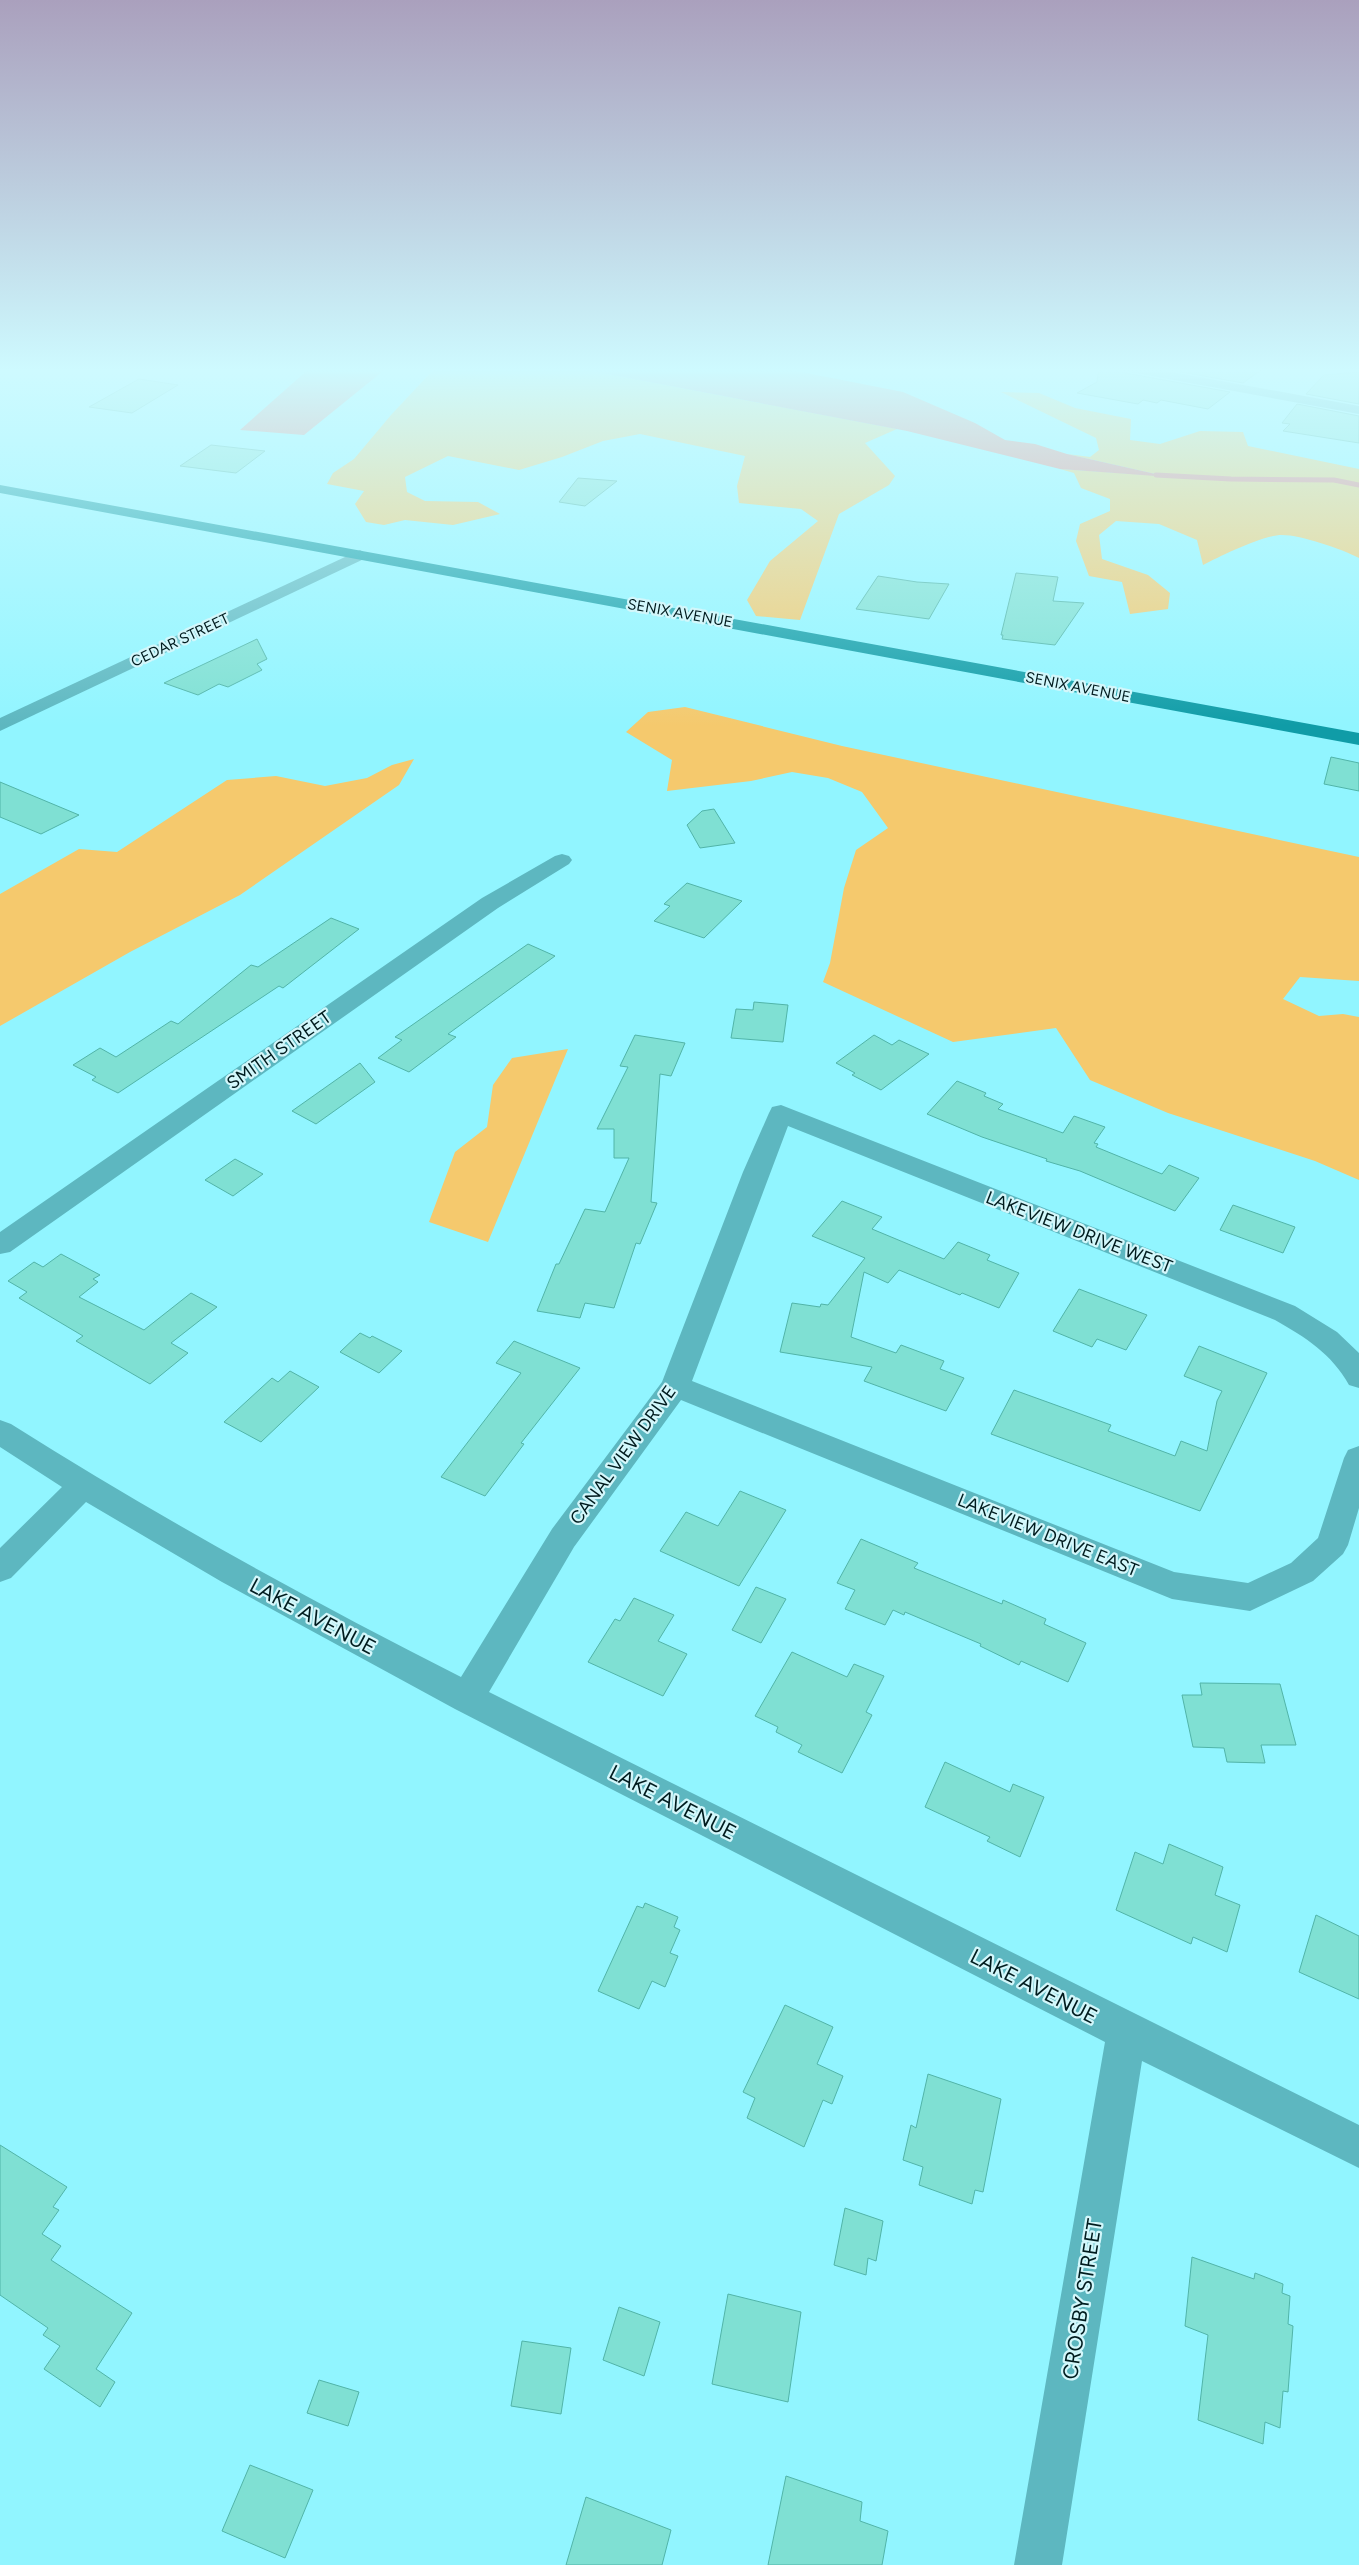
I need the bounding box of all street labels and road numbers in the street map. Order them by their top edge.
street label: SENIX AVENUE [626,595,734,631]
street label: CEDAR STREET [128,609,233,671]
street label: SENIX AVENUE [1024,668,1132,706]
street label: SMITH STREET [222,1006,336,1094]
street label: LAKEVIEW DRIVE WEST [983,1186,1175,1278]
street label: CANAL VIEW DRIVE [565,1381,681,1529]
street label: LAKEVIEW DRIVE EAST [954,1489,1142,1581]
street label: LAKE AVENUE [246,1572,380,1660]
street label: LAKE AVENUE [605,1759,741,1845]
street label: LAKE AVENUE [966,1943,1102,2029]
street label: CROSBY STREET [1057,2217,1107,2381]

